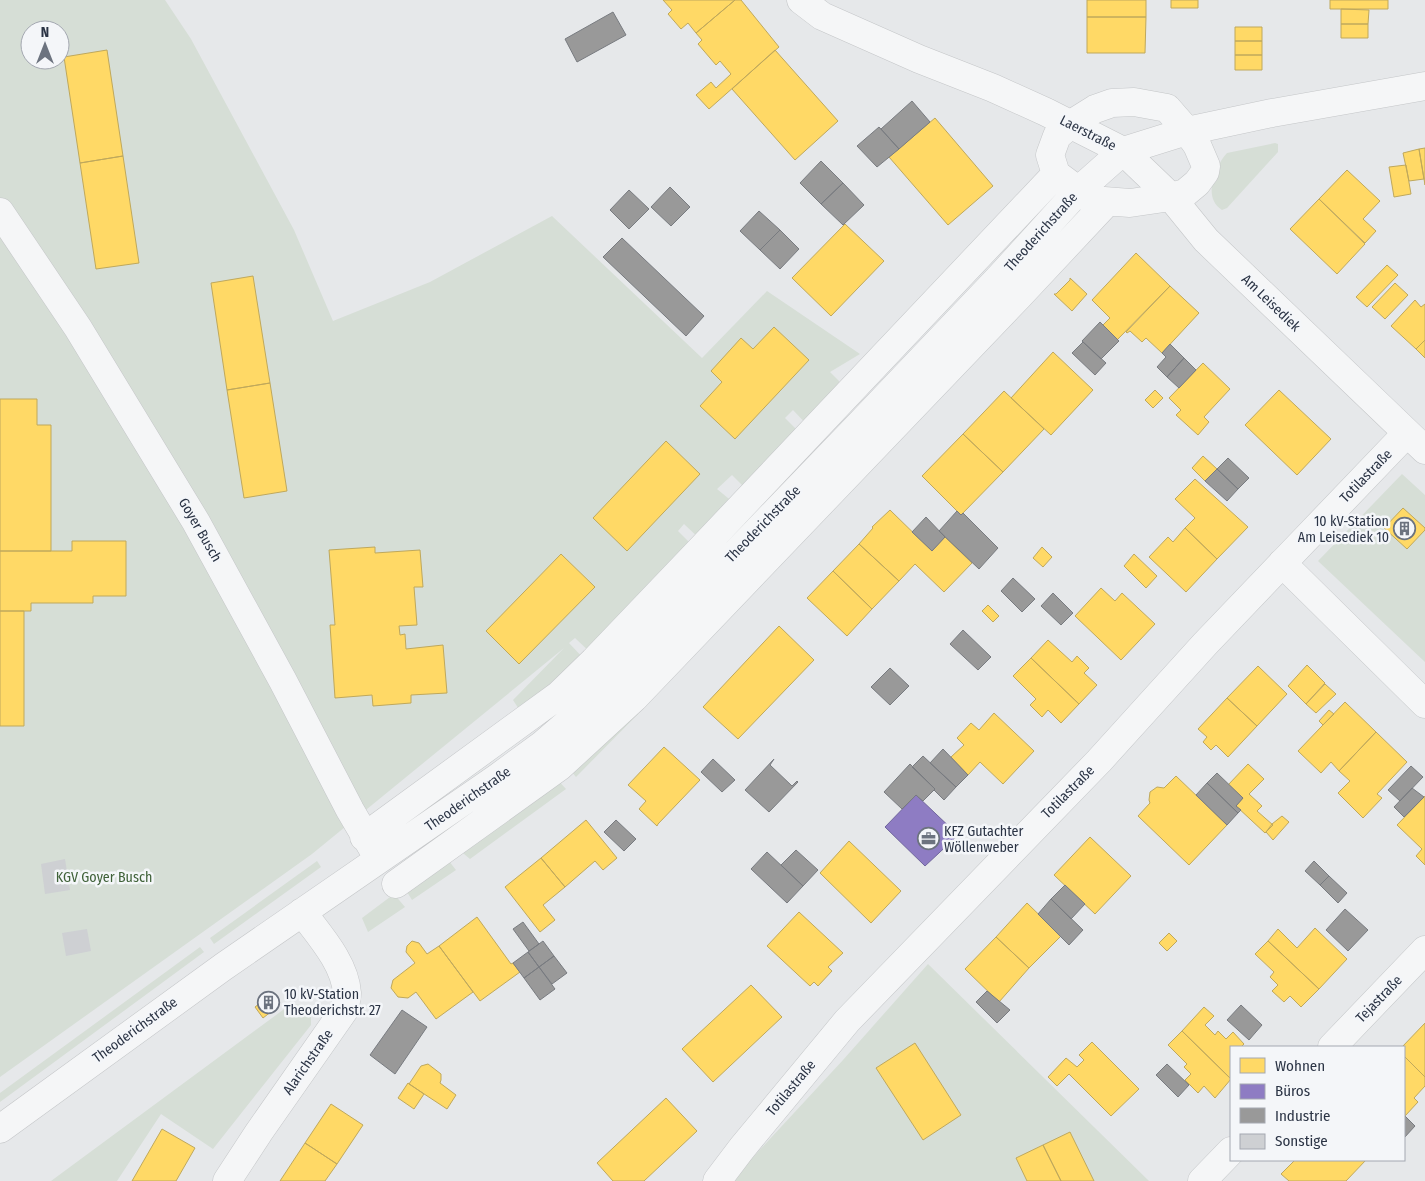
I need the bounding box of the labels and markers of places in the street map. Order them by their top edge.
place label: 10 kV-Station Am Leisediek 10 [1298,513,1389,546]
building icon: 10 kV-Station Am Leisediek 10 [1393,517,1417,541]
place label: KFZ Gutachter Wöllenweber [944,823,1024,856]
office icon: KFZ Gutachter Wöllenweber [916,827,940,851]
place label: 10 kV-Station Theoderichstr. 27 [284,986,381,1019]
building icon: 10 kV-Station Theoderichstr. 27 [256,990,280,1014]

